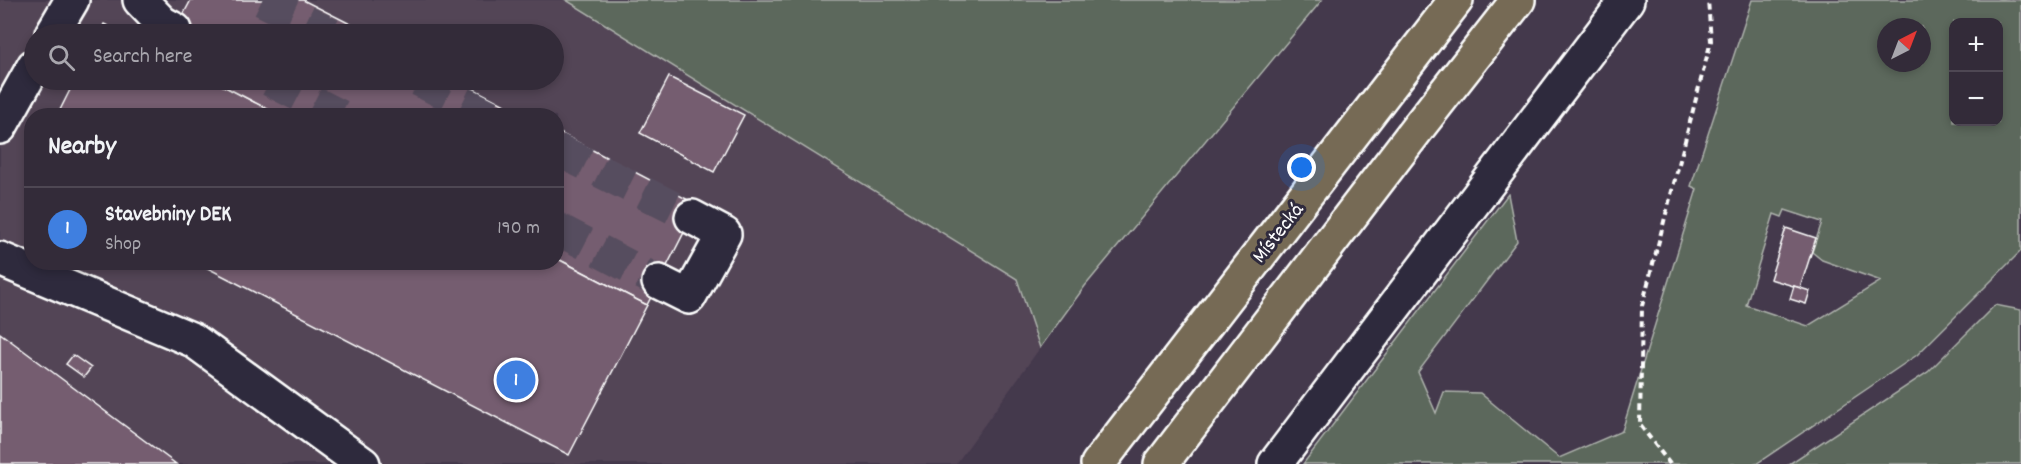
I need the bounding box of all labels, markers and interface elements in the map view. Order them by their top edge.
north arrow [1877,18,1931,72]
map controls [1949,18,2003,126]
button: + [1949,18,2003,72]
search box [24,24,564,90]
icon: search [45,41,78,74]
text: Search here [93,42,192,73]
button: − [1949,72,2003,126]
text: Nearby [48,129,116,166]
your location [1287,153,1316,182]
street label: Místecká [1246,197,1313,270]
text: Stavebniny DEK [105,200,231,231]
text: 1 [65,215,70,243]
text: 190 m [497,215,540,243]
text: Shop [105,231,141,259]
pin: 1 [496,358,536,403]

